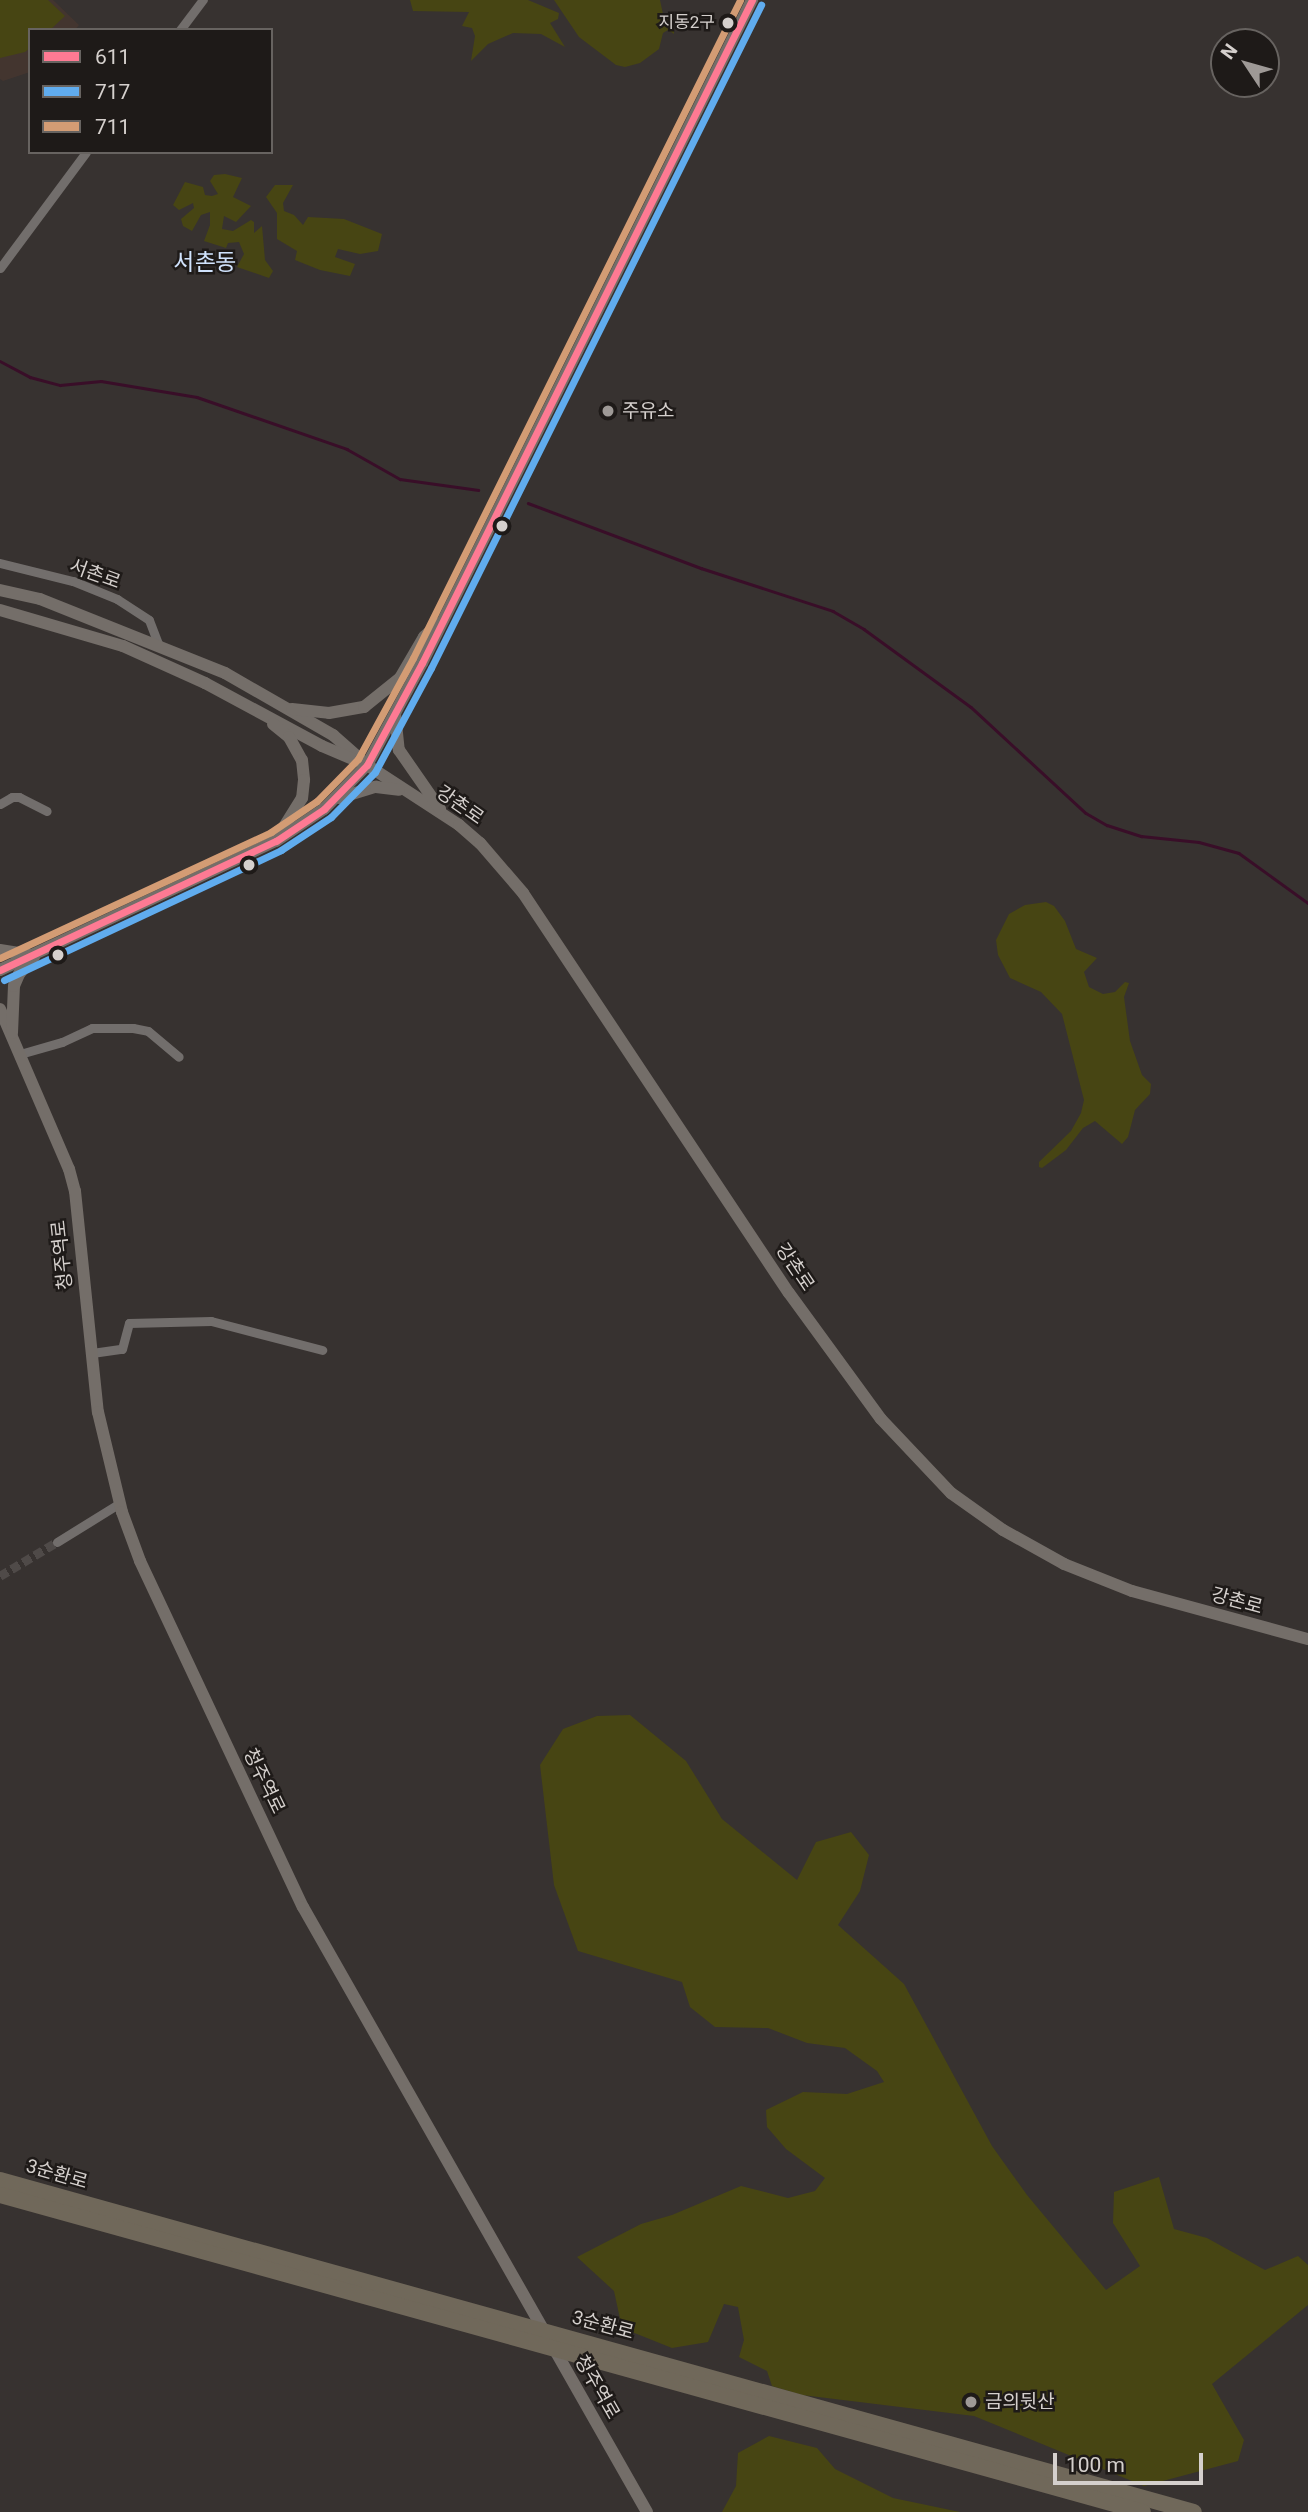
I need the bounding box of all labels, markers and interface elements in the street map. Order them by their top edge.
place label: 지동2구 [659,13,715,33]
marker: 지동2구 [721,16,735,30]
legend [28,28,273,154]
north arrow [1210,28,1280,98]
text: N [1216,39,1242,64]
text: 611 [95,45,130,69]
text: 717 [95,80,130,104]
text: 711 [95,115,130,139]
district label: 서촌동 [173,249,237,277]
place label: 주유소 [622,400,674,422]
marker: 주유소 [600,403,616,419]
unlabelled marker [495,519,509,533]
street label: 서촌로 [66,554,124,594]
street label: 강촌로 [432,781,488,829]
unlabelled marker [242,858,256,872]
unlabelled marker [51,948,65,962]
street label: 청주역로 [47,1219,77,1291]
street label: 강촌로 [771,1239,819,1295]
street label: 강촌로 [1209,1583,1265,1619]
street label: 청주역로 [238,1745,290,1817]
street label: 3순환로 [24,2154,90,2194]
street label: 3순환로 [570,2306,636,2344]
street label: 청주역로 [570,2351,624,2423]
place label: 금의뒷산 [985,2391,1055,2413]
marker: 금의뒷산 [963,2394,979,2410]
scale bar [1056,2438,1206,2482]
text: 100 m [1066,2453,1125,2477]

